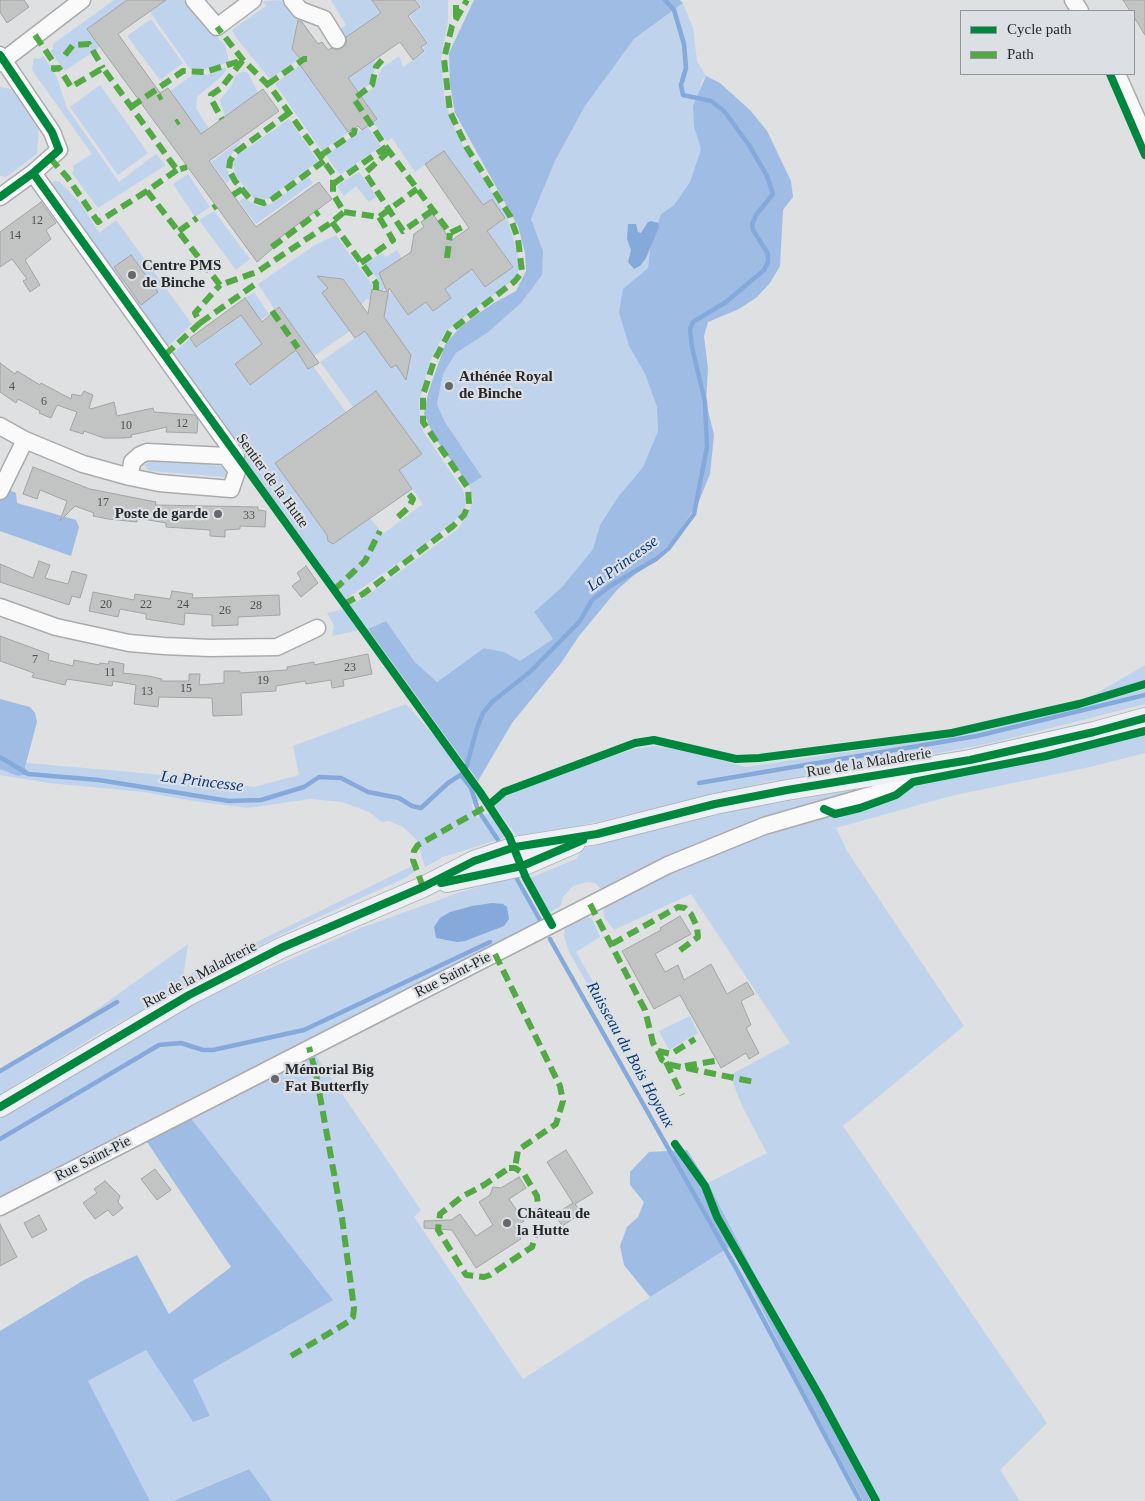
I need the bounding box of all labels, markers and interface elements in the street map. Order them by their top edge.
legend [960,10,1135,75]
text: Cycle path [1007,21,1072,37]
text: Path [1007,46,1034,62]
house number: 12 [31,214,43,228]
house number: 14 [9,229,21,243]
place label: Centre PMS de Binche [142,257,221,292]
marker: Centre PMS de Binche [126,269,138,281]
place label: Athénée Royal de Binche [459,368,553,403]
house number: 4 [9,380,15,394]
marker: Athénée Royal de Binche [443,380,455,392]
house number: 6 [41,395,47,409]
house number: 12 [176,417,188,431]
house number: 10 [120,419,132,433]
street label: Sentier de la Hutte [232,430,312,532]
house number: 17 [97,496,109,510]
place label: Poste de garde [115,505,208,523]
marker: Poste de garde [212,508,224,520]
house number: 33 [243,509,255,523]
water label: La Princesse [584,532,662,596]
house number: 20 [100,598,112,612]
house number: 22 [140,598,152,612]
house number: 24 [177,598,189,612]
house number: 28 [250,599,262,613]
house number: 26 [219,604,231,618]
house number: 7 [32,653,38,667]
house number: 23 [344,661,356,675]
house number: 11 [104,666,116,680]
house number: 19 [257,674,269,688]
house number: 15 [180,682,192,696]
house number: 13 [141,685,153,699]
street label: Rue de la Maladrerie [805,744,933,782]
water label: La Princesse [160,767,244,797]
street label: Rue de la Maladrerie [140,937,260,1013]
street label: Rue Saint-Pie [412,948,494,1002]
water label: Ruisseau du Bois Hoyaux [582,979,678,1131]
place label: Mémorial Big Fat Butterfly [285,1061,374,1096]
marker: Mémorial Big Fat Butterfly [269,1073,281,1085]
street label: Rue Saint-Pie [52,1132,134,1186]
place label: Château de la Hutte [517,1205,590,1240]
marker: Château de la Hutte [501,1217,513,1229]

